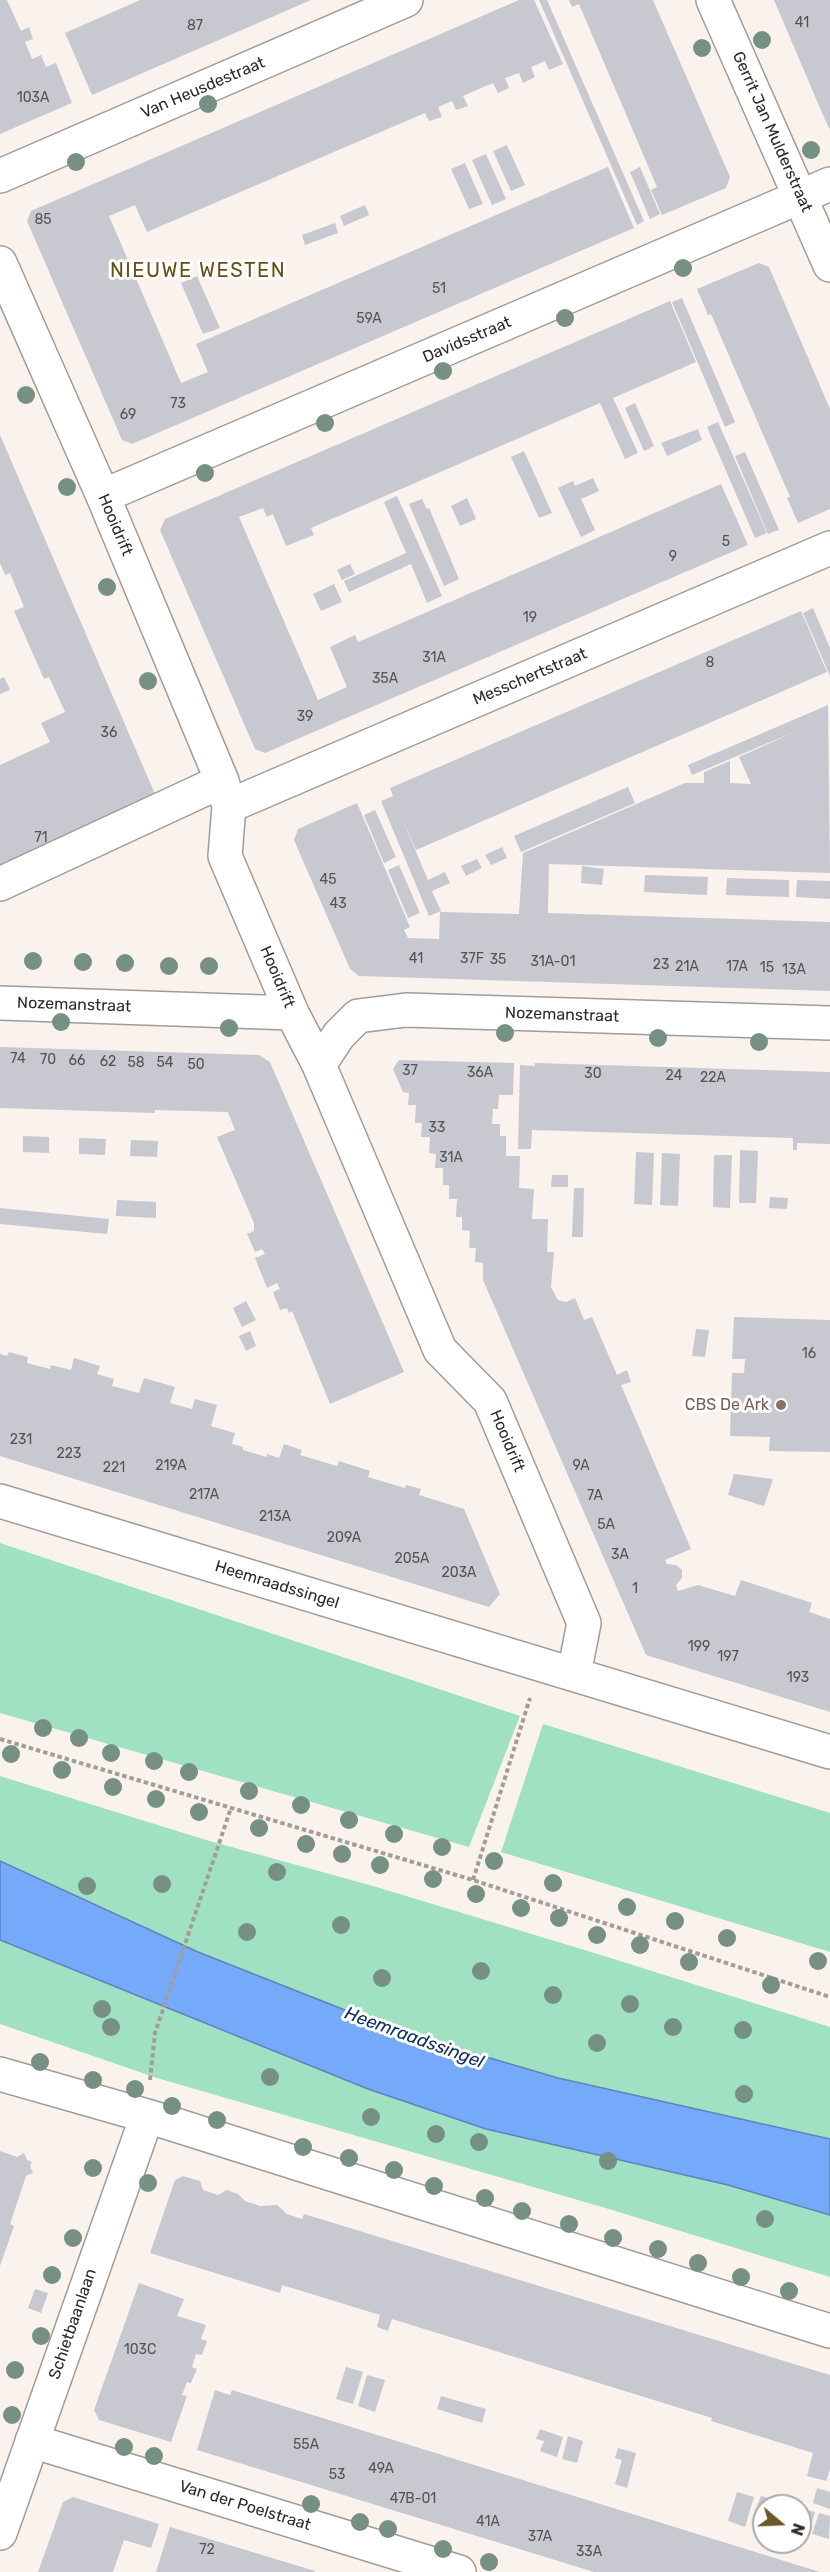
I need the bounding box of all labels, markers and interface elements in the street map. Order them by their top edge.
house number: 41 [795,15,809,31]
house number: 87 [187,18,203,34]
street label: Gerrit Jan Mulderstraat [728,49,816,215]
street label: Van Heusdestraat [138,53,268,123]
house number: 103A [17,90,49,106]
house number: 85 [34,212,52,228]
district label: NIEUWE WESTEN [110,259,286,283]
house number: 51 [432,281,446,297]
house number: 59A [356,311,382,327]
street label: Davidsstraat [420,313,514,367]
house number: 73 [170,396,186,412]
house number: 69 [120,407,136,423]
street label: Hooidrift [93,491,137,559]
house number: 5 [722,534,730,550]
house number: 9 [669,549,677,565]
house number: 19 [523,610,537,626]
street label: Messchertstraat [470,644,590,710]
house number: 31A [422,650,446,666]
house number: 8 [706,655,714,671]
house number: 35A [372,671,398,687]
house number: 39 [297,709,313,725]
house number: 36 [101,725,117,741]
house number: 71 [34,830,48,846]
house number: 45 [319,872,337,888]
house number: 43 [329,896,347,912]
street label: Hooidrift [255,943,299,1011]
house number: 41 [409,951,423,967]
house number: 37F [460,951,484,967]
house number: 35 [490,952,506,968]
house number: 31A-01 [531,954,575,970]
house number: 23 [653,957,669,973]
house number: 21A [675,959,699,975]
house number: 17A [726,959,748,975]
house number: 15 [760,960,774,976]
house number: 13A [782,962,806,978]
street label: Nozemanstraat [17,993,131,1017]
street label: Nozemanstraat [505,1003,619,1027]
house number: 74 [10,1051,26,1067]
house number: 70 [40,1052,56,1068]
house number: 66 [69,1053,85,1069]
house number: 62 [100,1054,116,1070]
house number: 58 [127,1055,145,1071]
house number: 54 [156,1055,174,1071]
house number: 50 [187,1057,205,1073]
house number: 37 [402,1063,418,1079]
house number: 36A [467,1065,493,1081]
house number: 30 [584,1066,602,1082]
house number: 24 [666,1068,682,1084]
house number: 22A [700,1070,726,1086]
house number: 33 [429,1120,445,1136]
house number: 31A [439,1150,463,1166]
house number: 16 [802,1346,816,1362]
place label: CBS De Ark [685,1395,769,1415]
marker: CBS De Ark [774,1398,788,1412]
street label: Hooidrift [485,1407,529,1475]
house number: 231 [10,1432,32,1448]
house number: 223 [57,1446,81,1462]
house number: 219A [155,1458,187,1474]
house number: 9A [572,1458,590,1474]
house number: 221 [103,1460,125,1476]
house number: 217A [189,1487,219,1503]
house number: 7A [587,1488,603,1504]
house number: 213A [259,1509,291,1525]
house number: 5A [597,1517,615,1533]
house number: 209A [327,1530,361,1546]
house number: 3A [611,1547,629,1563]
house number: 205A [395,1551,429,1567]
street label: Heemraadssingel [213,1557,341,1613]
house number: 203A [442,1565,476,1581]
house number: 1 [632,1581,638,1597]
house number: 199 [688,1639,710,1655]
house number: 197 [717,1649,739,1665]
house number: 193 [787,1670,809,1686]
water label: Heemraadssingel [342,2003,486,2073]
street label: Schietbaanlaan [45,2266,101,2382]
house number: 103C [124,2342,156,2358]
house number: 55A [293,2437,319,2453]
house number: 49A [368,2461,394,2477]
house number: 53 [329,2467,345,2483]
street label: Van der Poelstraat [177,2477,313,2535]
house number: 47B-01 [390,2491,436,2507]
north arrow [752,2494,812,2554]
house number: 41A [476,2514,500,2530]
text: N [787,2521,808,2538]
house number: 37A [528,2529,552,2545]
house number: 72 [199,2542,215,2558]
house number: 33A [576,2544,602,2560]

